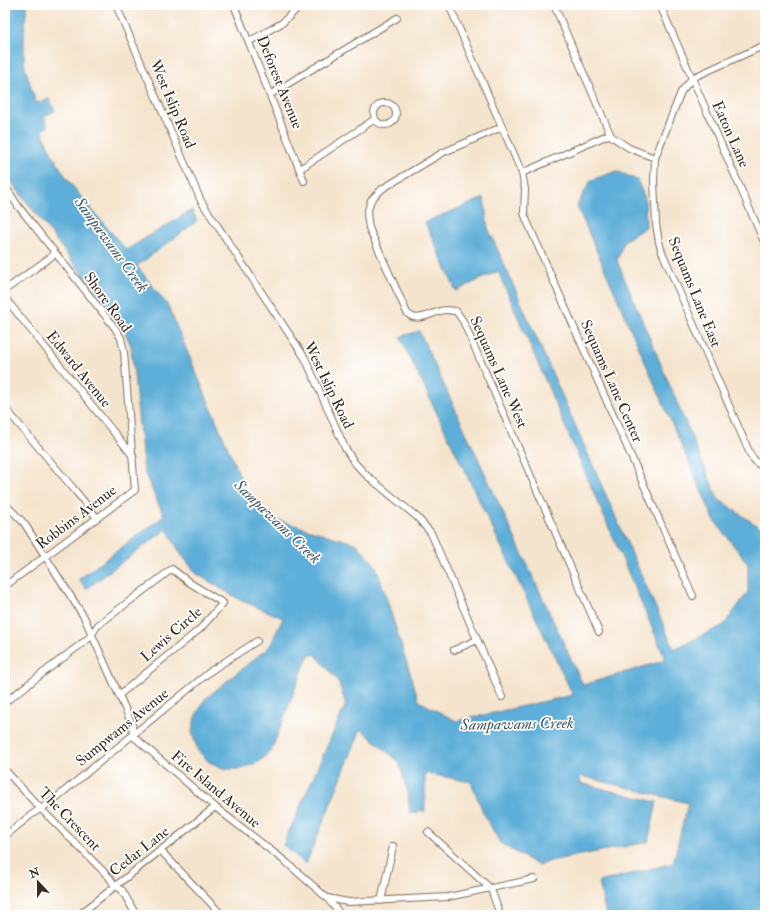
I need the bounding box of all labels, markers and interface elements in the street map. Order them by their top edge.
street label: Deforest Avenue [252,33,307,132]
street label: West Islip Road [144,56,200,152]
street label: Eaton Lane [707,98,754,170]
water label: Sampawams Creek [69,192,153,297]
street label: Sequams Lane East [664,234,725,350]
street label: Shore Road [79,268,136,337]
street label: Sequams Lane West [465,313,532,431]
street label: Sequams Lane Center [576,317,647,446]
street label: Edward Avenue [42,327,115,411]
street label: West Islip Road [298,338,358,433]
water label: Sampawams Creek [229,475,325,568]
street label: Robbins Avenue [32,481,120,554]
street label: Lewis Circle [137,603,206,666]
street label: Sumpwams Avenue [72,684,173,771]
water label: Sampawams Creek [459,713,574,735]
street label: Fire Island Avenue [167,746,264,832]
street label: The Crescent [35,784,105,855]
street label: Cedar Lane [106,822,173,881]
north arrow [18,862,58,902]
text: N [27,865,43,881]

